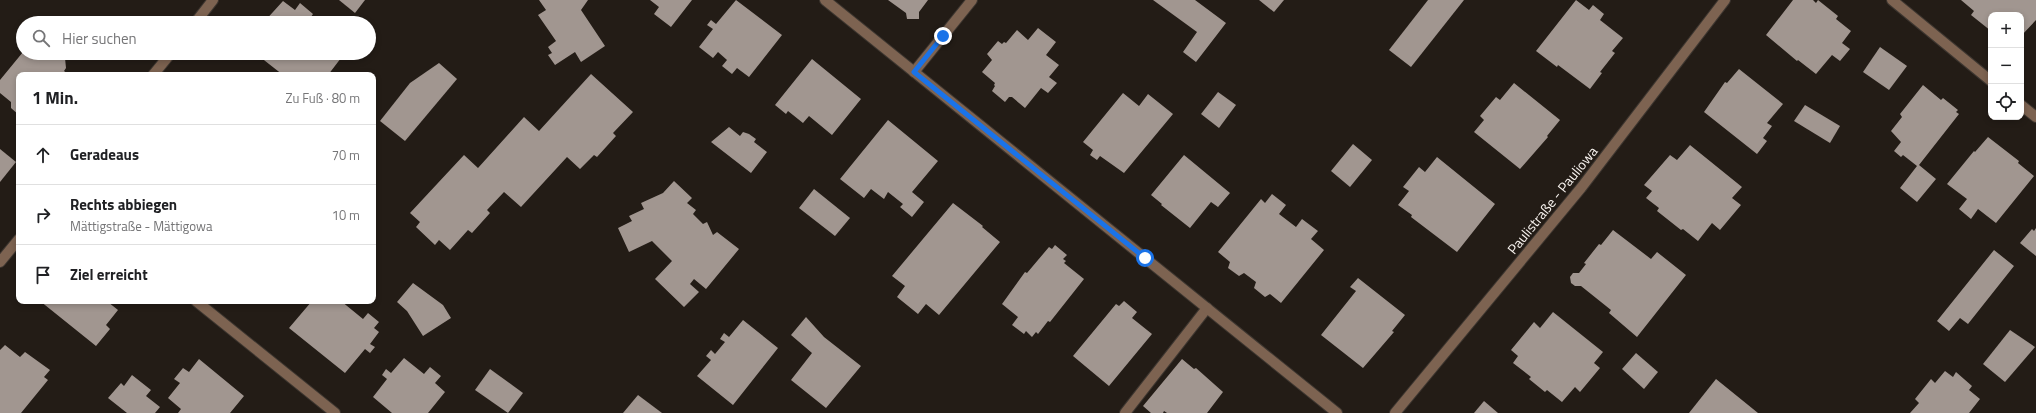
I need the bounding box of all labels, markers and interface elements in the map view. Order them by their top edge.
map controls [1988,12,2024,120]
button: + [1988,12,2024,48]
search box [16,16,376,60]
icon: search [30,27,52,49]
text: Hier suchen [62,27,137,50]
route end [934,27,952,45]
button: − [1988,48,2024,84]
button: locate [1988,84,2024,120]
text: 1 Min. [32,85,78,111]
text: Zu Fuß · 80 m [286,88,360,108]
street label: Paulistraße - Pauliowa [1502,141,1602,259]
text: Geradeaus [70,143,139,166]
icon: ahead [32,144,54,166]
text: 70 m [332,145,360,165]
text: Rechts abbiegen [70,193,177,216]
icon: right [32,204,54,226]
text: 10 m [332,205,360,225]
text: Mättigstraße - Mättigowa [70,216,212,236]
route start [1136,249,1154,267]
text: Ziel erreicht [70,263,148,286]
icon: arrive [32,264,54,286]

